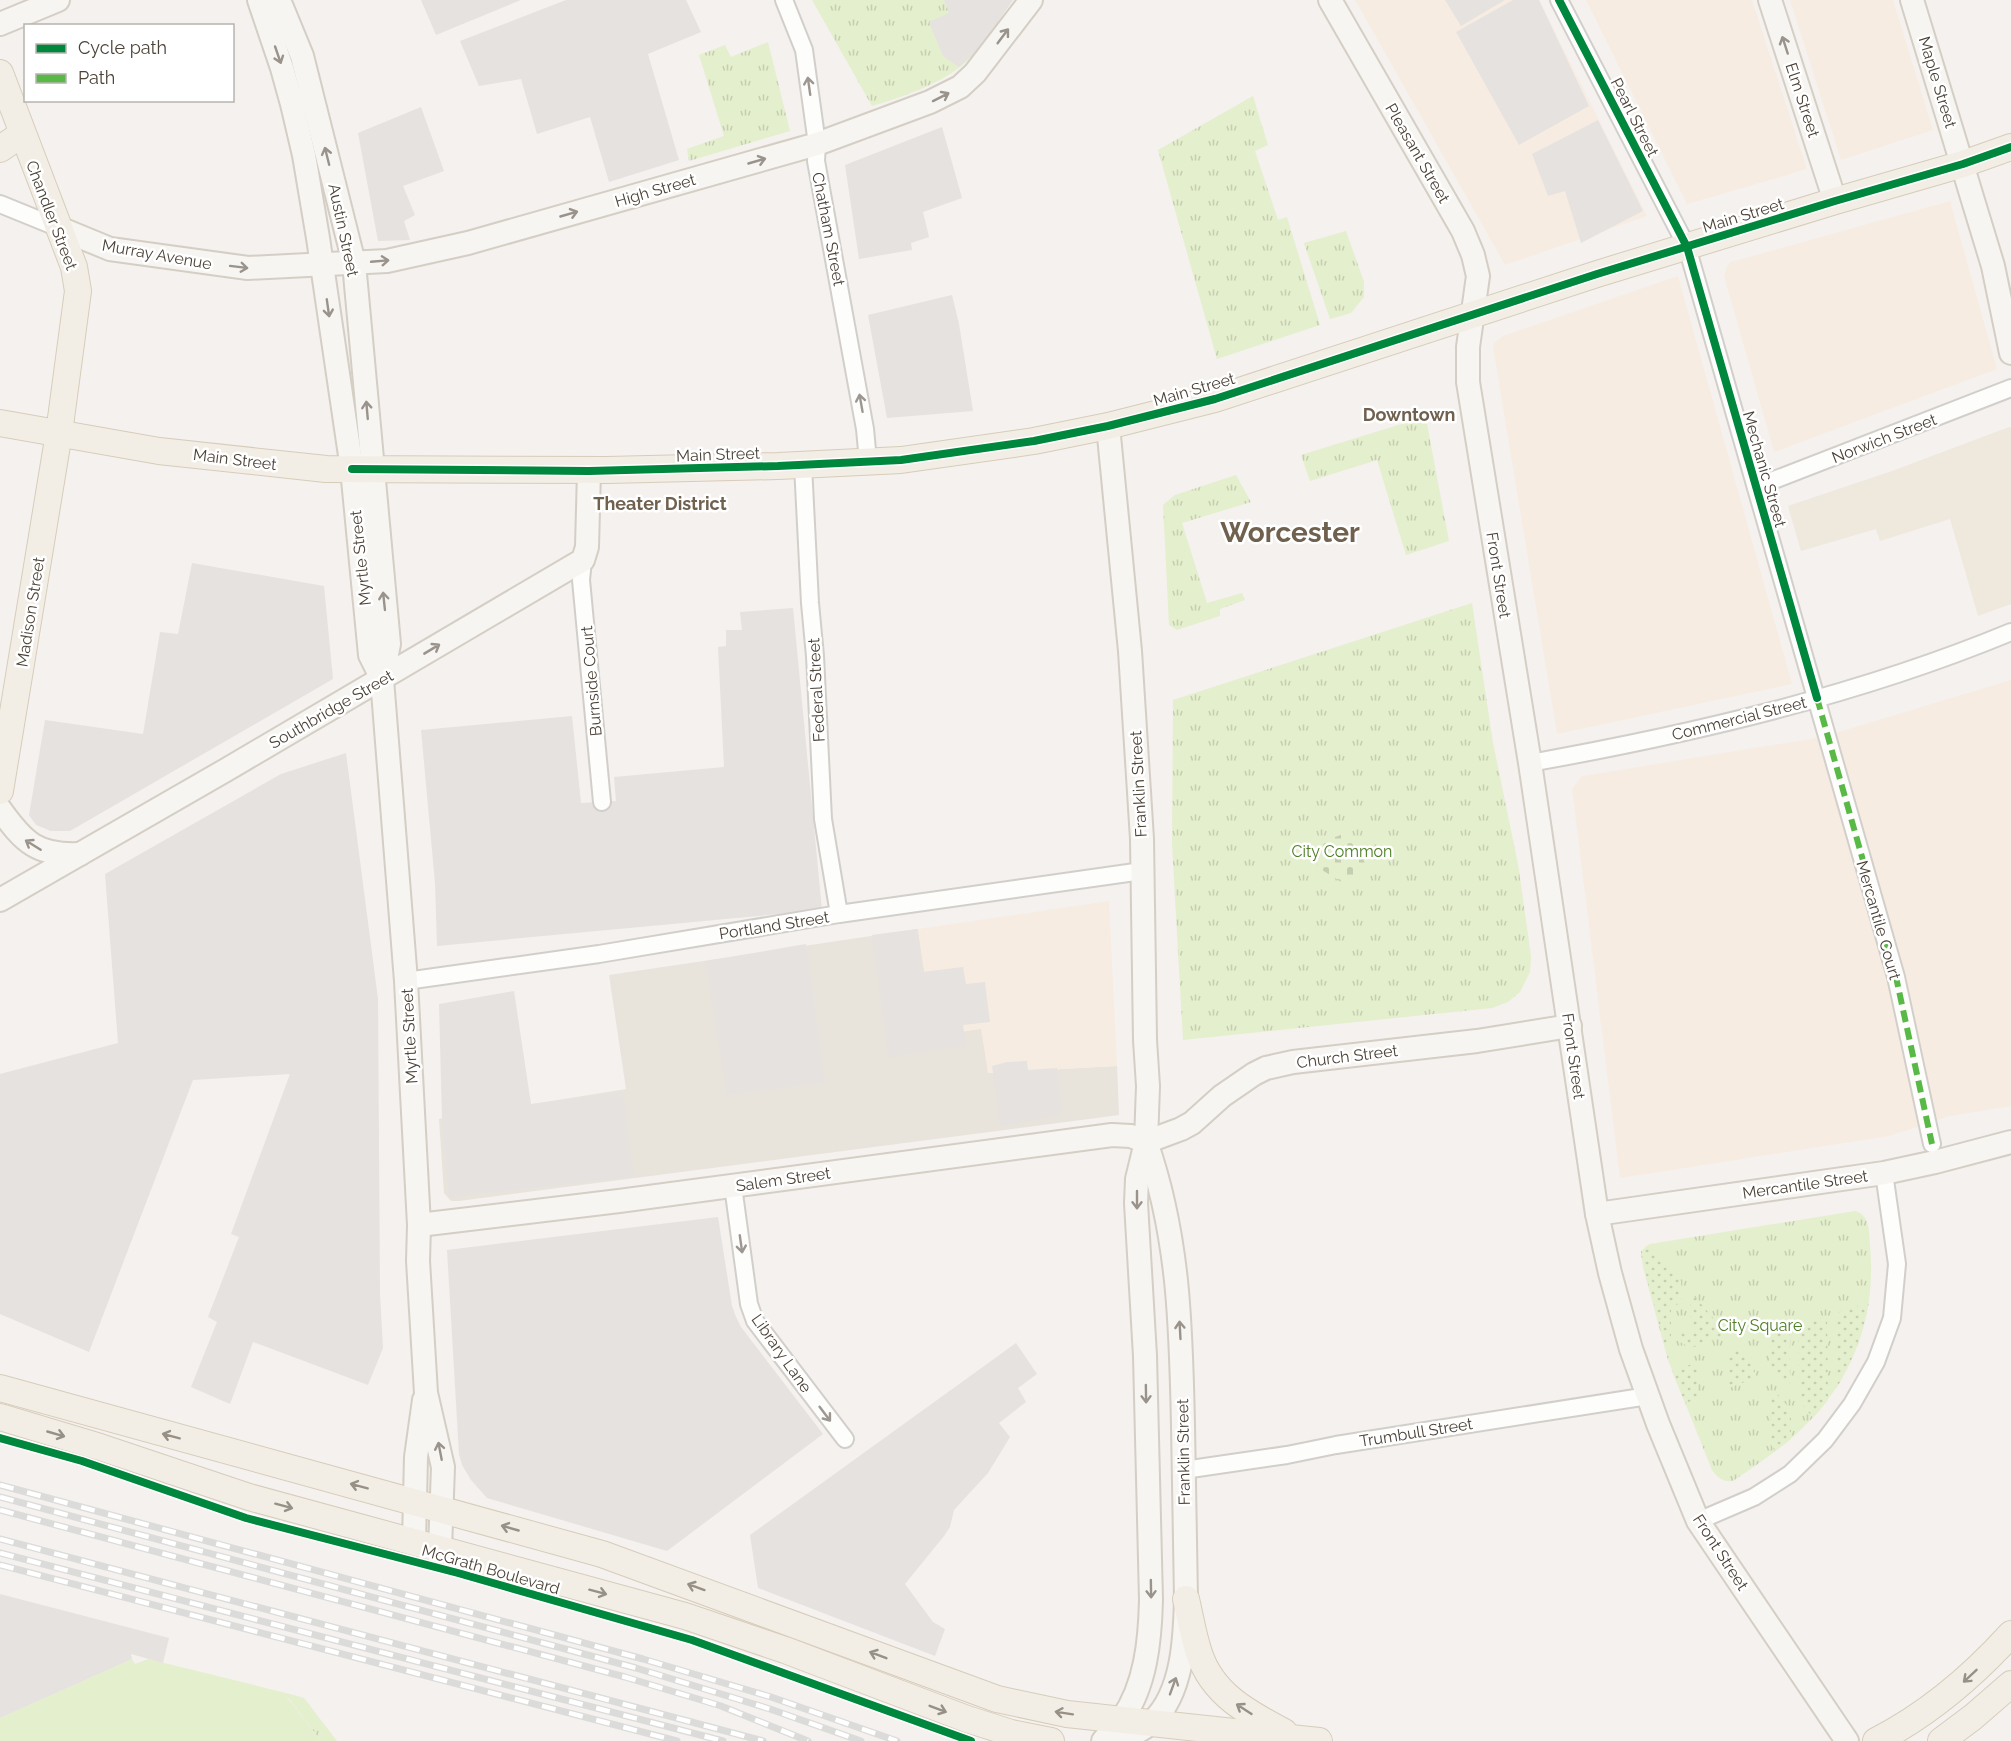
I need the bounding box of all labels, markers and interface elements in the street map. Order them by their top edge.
legend [24,24,234,102]
one-way arrow [997,29,1010,45]
street label: Maple Street [1915,34,1961,131]
one-way arrow [1779,36,1790,55]
text: Cycle path [78,37,167,58]
one-way arrow [273,45,284,64]
street label: Elm Street [1782,60,1824,140]
text: Path [78,67,115,88]
street label: Pearl Street [1607,75,1663,160]
one-way arrow [803,77,814,97]
one-way arrow [932,91,949,103]
street label: Pleasant Street [1381,100,1454,207]
one-way arrow [321,147,333,166]
one-way arrow [747,155,766,166]
street label: Chandler Street [22,158,81,273]
street label: High Street [613,170,698,211]
street label: Chatham Street [808,171,849,288]
street label: Austin Street [324,182,363,279]
street label: Main Street [1700,194,1787,237]
one-way arrow [559,208,578,219]
street label: Murray Avenue [101,235,213,274]
one-way arrow [370,255,390,266]
one-way arrow [228,262,248,273]
one-way arrow [323,298,334,317]
street label: Main Street [1151,369,1238,410]
one-way arrow [855,394,866,414]
one-way arrow [361,401,372,421]
district label: Downtown [1363,404,1455,425]
street label: Mechanic Street [1739,409,1790,530]
street label: Norwich Street [1829,410,1940,467]
street label: Main Street [676,444,761,465]
street label: Main Street [192,445,278,474]
district label: Theater District [593,493,727,514]
street label: Myrtle Street [346,509,375,607]
district label: Worcester [1220,516,1360,549]
street label: Front Street [1482,531,1515,620]
street label: Madison Street [12,555,49,668]
one-way arrow [378,591,389,611]
street label: Burnside Court [577,624,606,737]
street label: Federal Street [804,637,829,743]
one-way arrow [423,642,440,654]
street label: Southbridge Street [266,666,397,753]
street label: Commercial Street [1670,692,1809,744]
street label: Franklin Street [1126,730,1151,838]
one-way arrow [25,838,42,850]
park label: City Common [1292,842,1392,861]
street label: Mercantile Court [1852,858,1905,983]
street label: Portland Street [718,907,831,944]
street label: Myrtle Street [397,987,421,1084]
street label: Front Street [1558,1012,1589,1101]
street label: Church Street [1295,1041,1399,1072]
street label: Salem Street [735,1163,832,1196]
street label: Mercantile Street [1741,1166,1870,1203]
one-way arrow [1131,1189,1143,1209]
one-way arrow [735,1233,746,1253]
street label: Library Lane [748,1310,816,1396]
park label: City Square [1718,1316,1802,1335]
one-way arrow [1175,1321,1186,1341]
one-way arrow [1140,1384,1152,1404]
street label: Franklin Street [1173,1398,1194,1505]
one-way arrow [819,1405,832,1421]
street label: Trumbull Street [1358,1414,1475,1451]
one-way arrow [46,1429,65,1440]
one-way arrow [161,1429,180,1441]
one-way arrow [434,1441,445,1461]
one-way arrow [350,1480,369,1492]
one-way arrow [274,1501,293,1513]
street label: Front Street [1689,1511,1753,1594]
one-way arrow [501,1521,520,1533]
street label: McGrath Boulevard [420,1541,562,1598]
one-way arrow [1145,1579,1157,1599]
one-way arrow [687,1580,706,1591]
one-way arrow [588,1586,607,1598]
one-way arrow [869,1649,888,1660]
one-way arrow [1963,1668,1978,1683]
one-way arrow [1169,1677,1180,1695]
one-way arrow [1236,1703,1253,1715]
one-way arrow [928,1704,947,1715]
one-way arrow [1055,1707,1074,1718]

